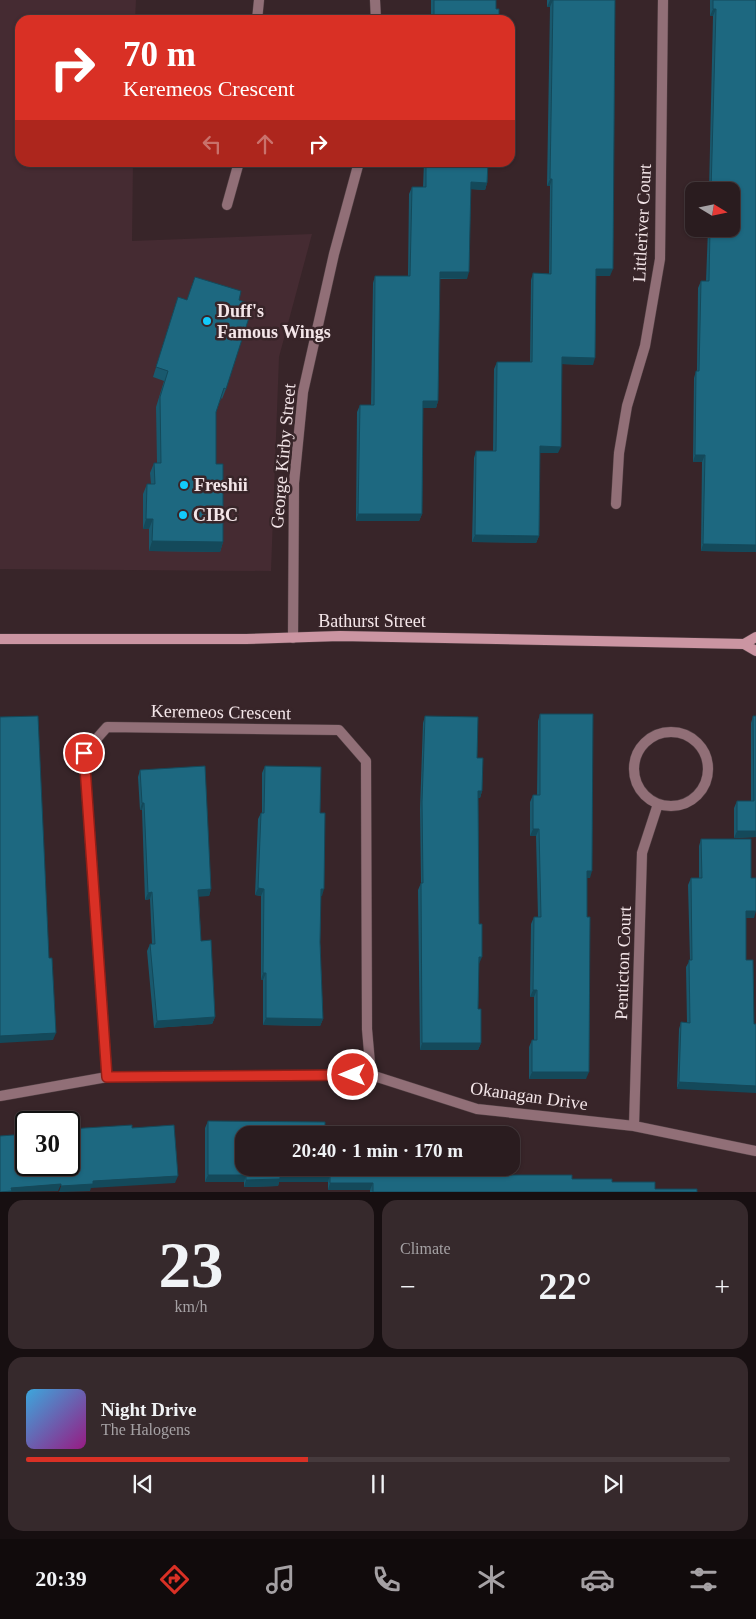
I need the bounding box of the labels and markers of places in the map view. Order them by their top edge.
place label: Duff's Famous Wings [217,301,331,342]
marker: Duff's Famous Wings [201,315,213,327]
place label: Freshii [194,475,248,495]
marker: Freshii [178,479,190,491]
place label: CIBC [193,505,238,525]
marker: CIBC [177,509,189,521]
pin [63,732,105,774]

